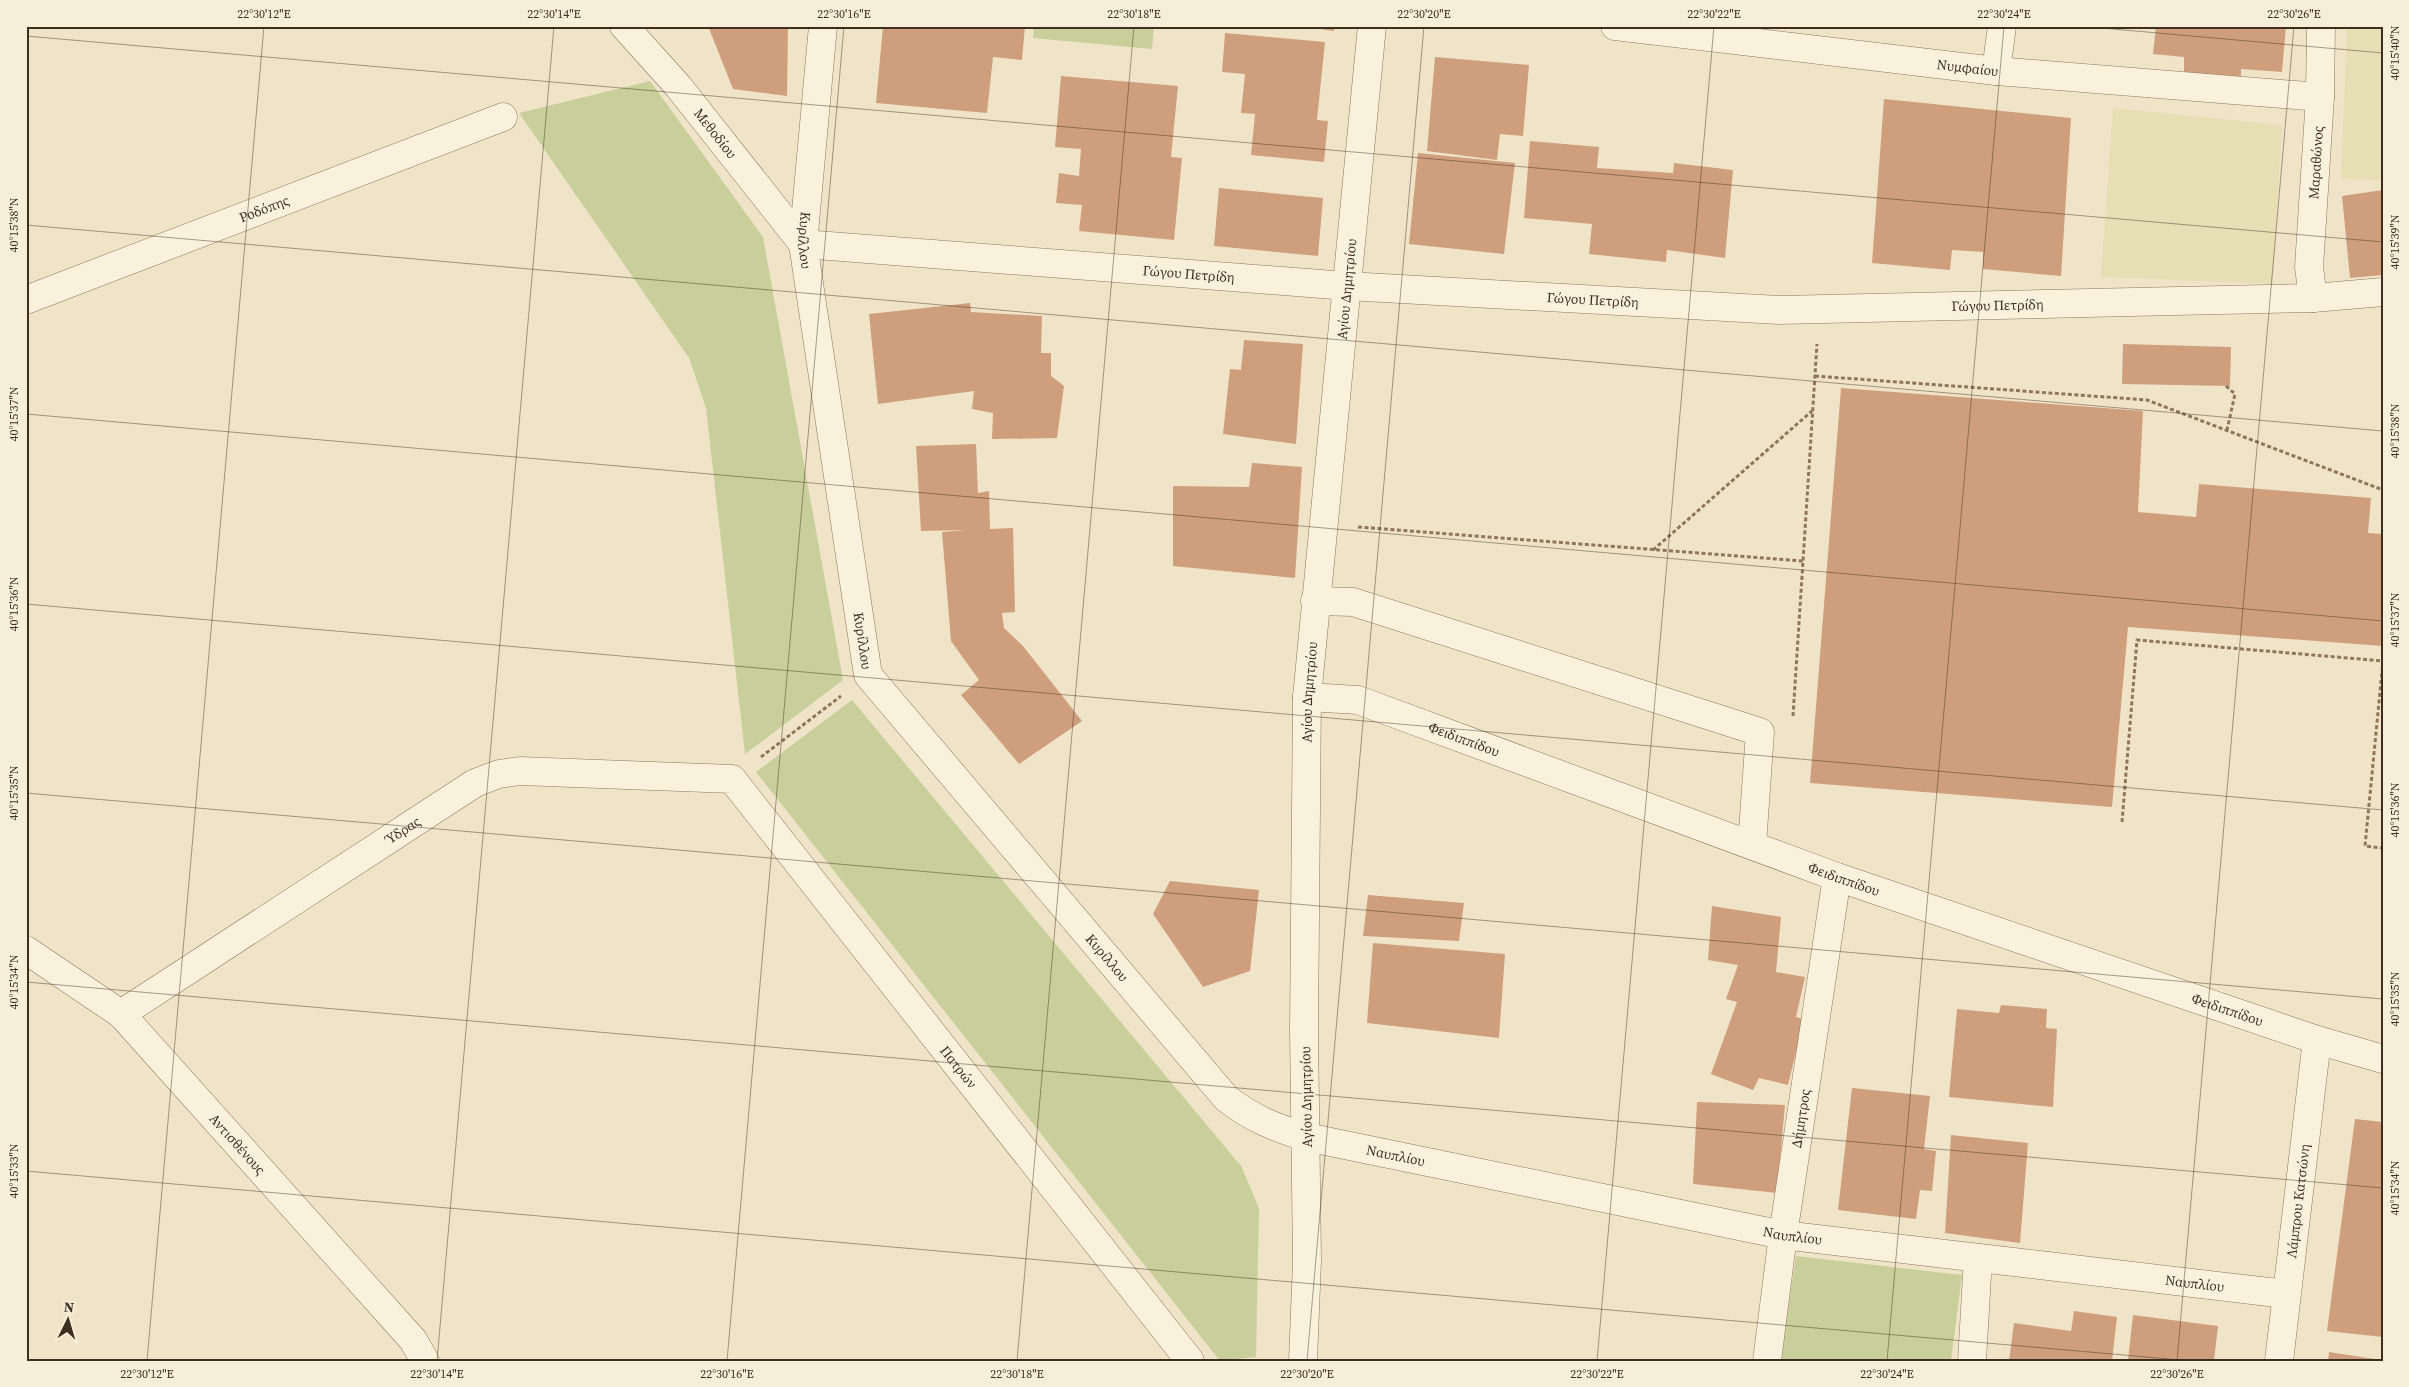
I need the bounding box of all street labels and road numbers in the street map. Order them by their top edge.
street label: Νυμφαίου [1936,54,1999,81]
street label: Μεθοδίου [689,104,742,163]
street label: Μαραθώνος [2303,125,2328,200]
street label: Ροδόπης [236,190,292,227]
street label: Κυρίλλου [793,211,817,270]
street label: Αγίου Δημητρίου [1332,238,1361,340]
street label: Γώγου Πετρίδη [1142,260,1235,287]
street label: Γώγου Πετρίδη [1546,287,1639,312]
street label: Γώγου Πετρίδη [1951,294,2044,316]
street label: Κυρίλλου [849,611,877,670]
street label: Αγίου Δημητρίου [1297,641,1322,743]
street label: Φειδιππίδου [1425,717,1502,761]
street label: Ύδρας [380,811,424,850]
street label: Φειδιππίδου [1805,857,1882,901]
street label: Κυρίλλου [1081,929,1133,986]
street label: Φειδιππίδου [2189,988,2266,1031]
street label: Πατρών [935,1041,982,1093]
street label: Αγίου Δημητρίου [1295,1046,1317,1148]
street label: Δήμητρος [1786,1088,1815,1149]
street label: Αντισθένους [205,1109,270,1179]
street label: Ναυπλίου [1365,1140,1427,1171]
street label: Λάμπρου Κατσώνη [2281,1143,2315,1259]
street label: Ναυπλίου [1761,1221,1823,1249]
street label: Ναυπλίου [2164,1270,2225,1297]

